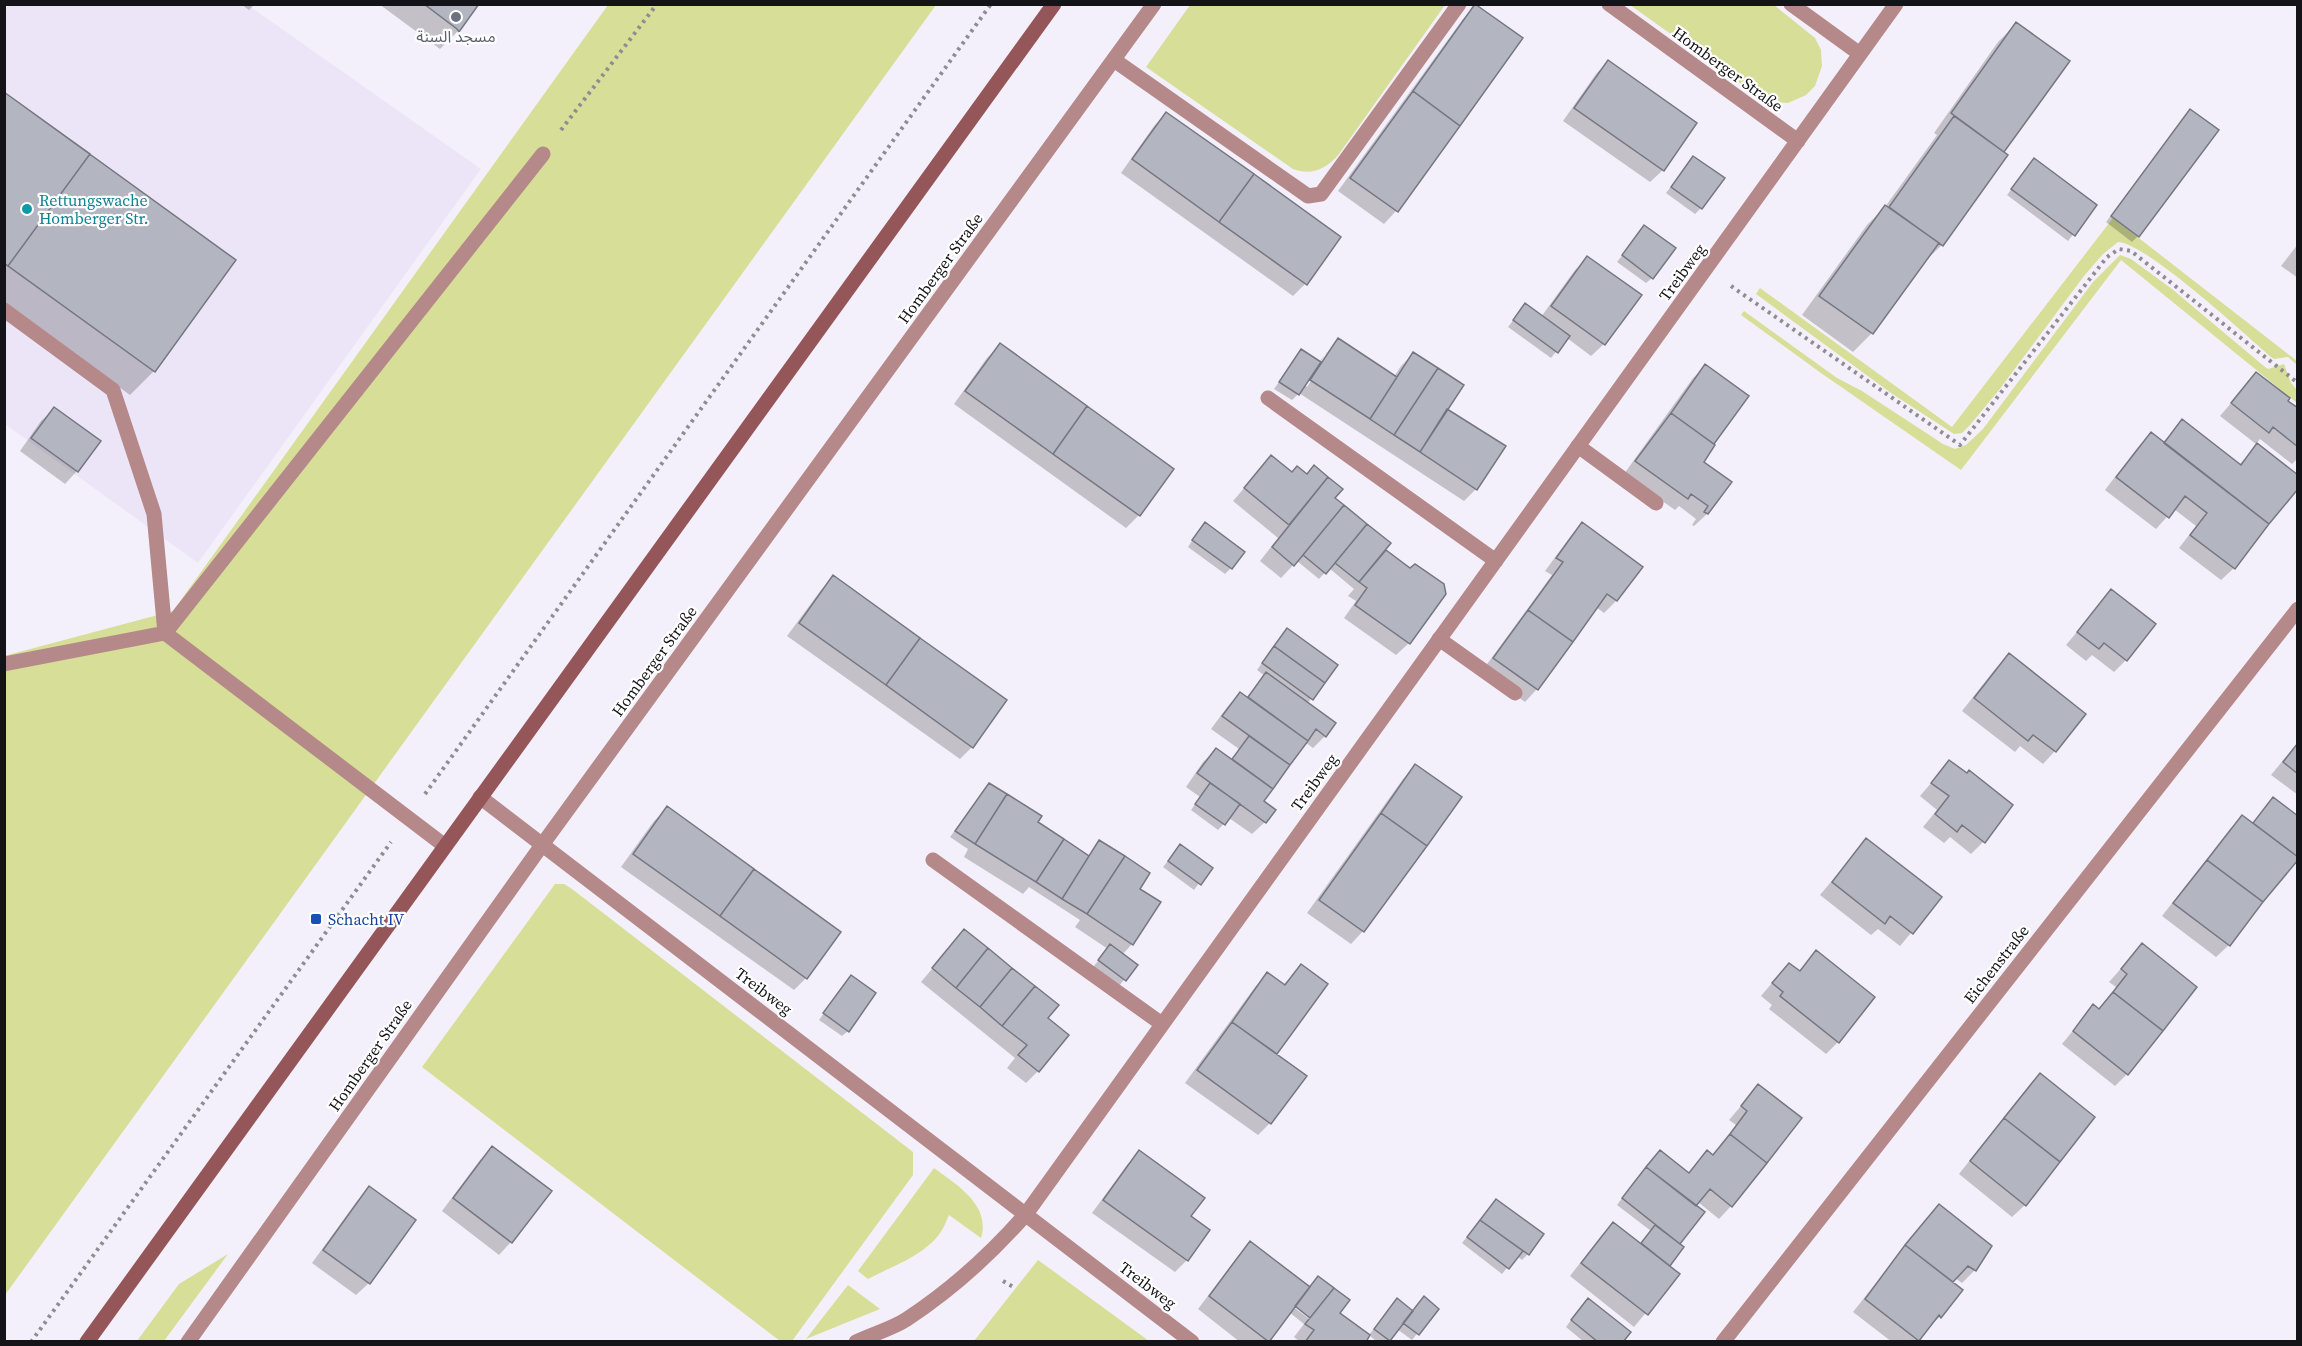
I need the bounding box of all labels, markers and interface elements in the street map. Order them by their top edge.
marker: مسجد السنة [449,10,463,24]
street label: Homberger Straße [1668,21,1788,117]
place label: مسجد السنة [416,25,496,47]
place label: Rettungswache Homberger Str. [39,189,149,229]
marker: Rettungswache Homberger Str. [20,202,34,216]
street label: Homberger Straße [892,208,988,328]
street label: Treibweg [1654,239,1710,305]
street label: Homberger Straße [606,601,702,721]
street label: Treibweg [1286,749,1342,815]
place label: Schacht IV [328,908,405,930]
marker: Schacht IV [309,912,323,926]
street label: Eichenstraße [1958,920,2034,1008]
street label: Treibweg [731,962,797,1020]
street label: Homberger Straße [323,995,417,1115]
street label: Treibweg [1115,1256,1181,1314]

